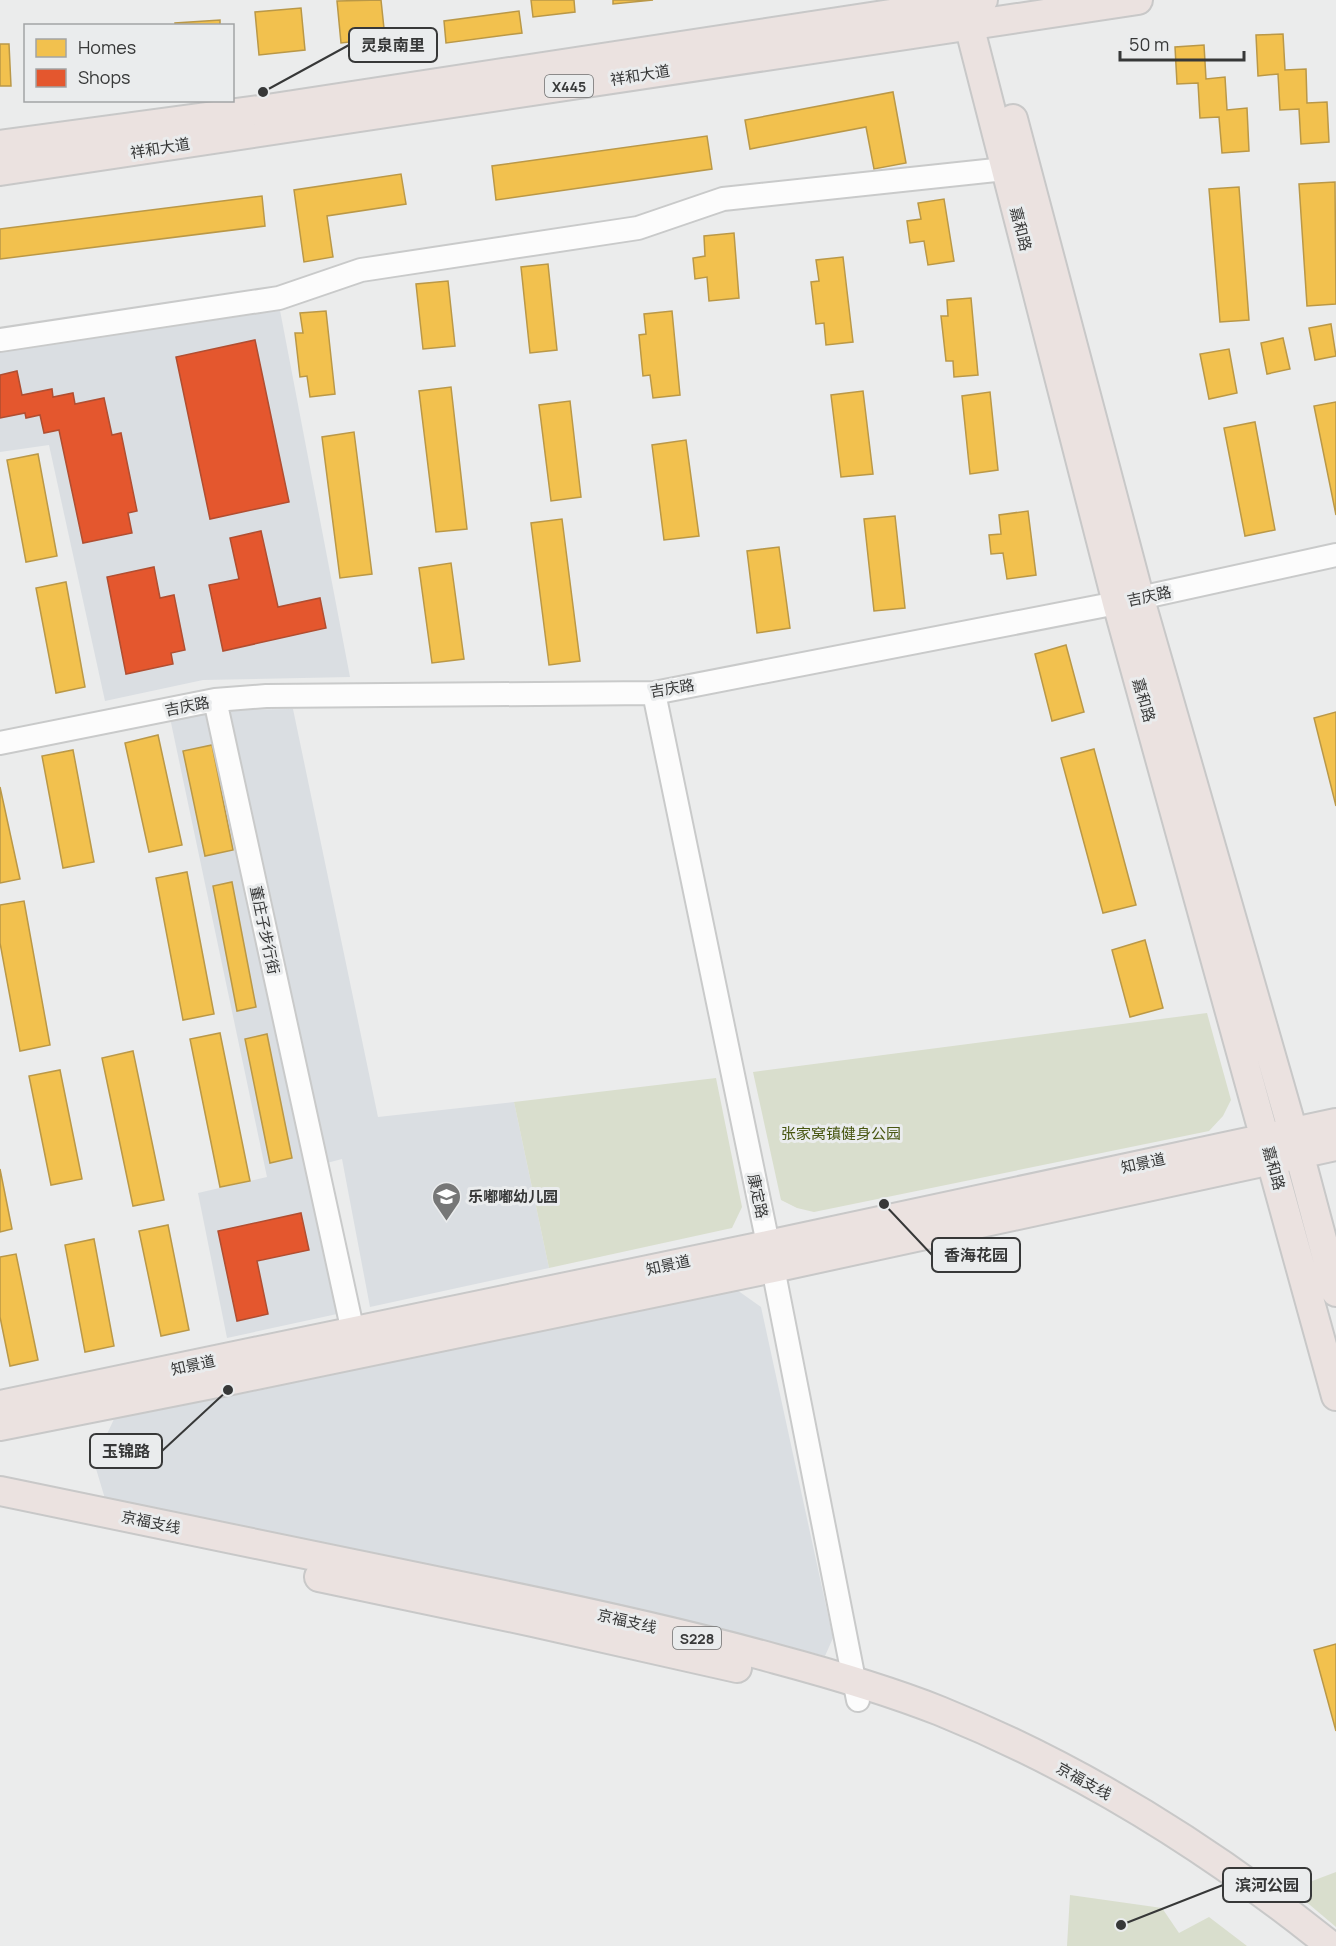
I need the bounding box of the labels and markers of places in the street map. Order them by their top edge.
callout: 灵泉南里 [349,28,437,62]
school or university icon: 乐嘟嘟幼儿园 [431,1180,463,1222]
place label: 乐嘟嘟幼儿园 [468,1186,558,1207]
callout: 香海花园 [932,1238,1020,1272]
callout: 玉锦路 [90,1434,162,1468]
callout: 滨河公园 [1223,1868,1311,1902]

